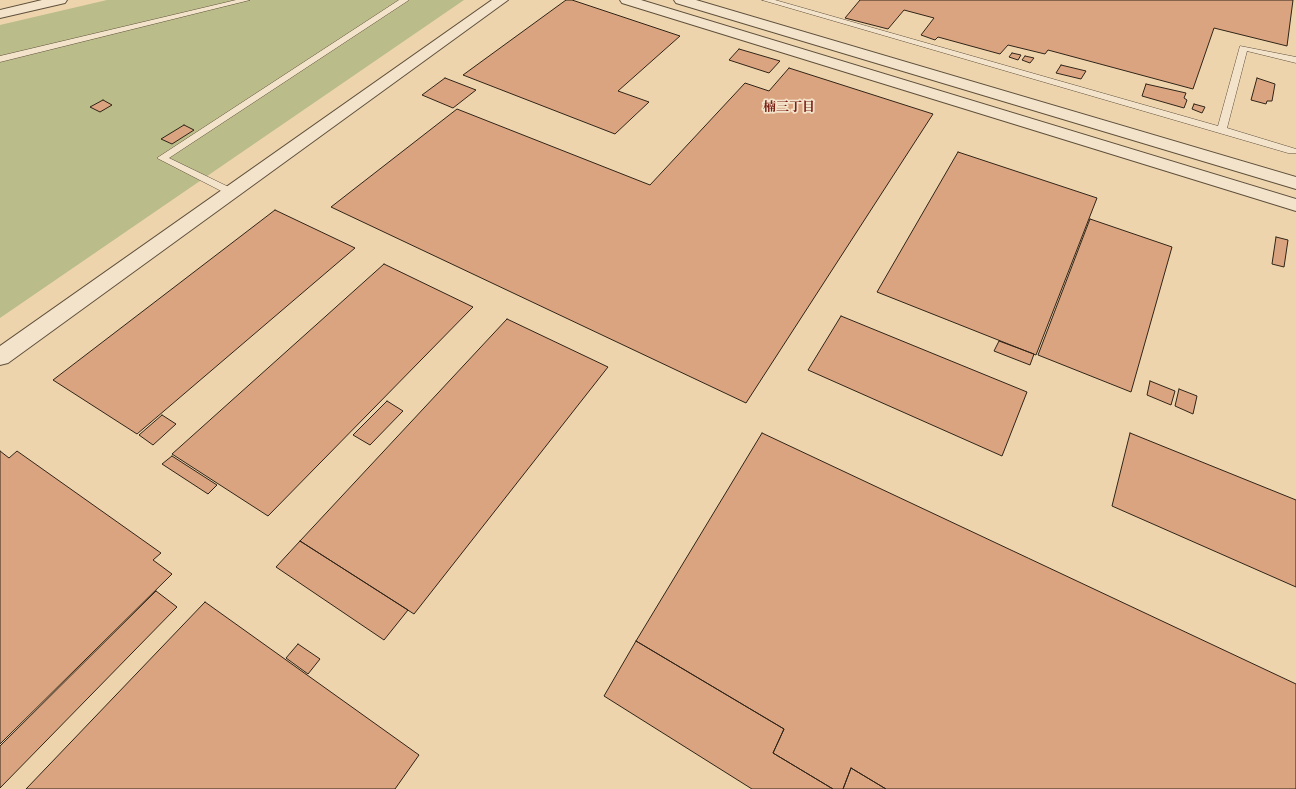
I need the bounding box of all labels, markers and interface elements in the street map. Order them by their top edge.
district label: 楠三丁目 [763,100,815,116]

